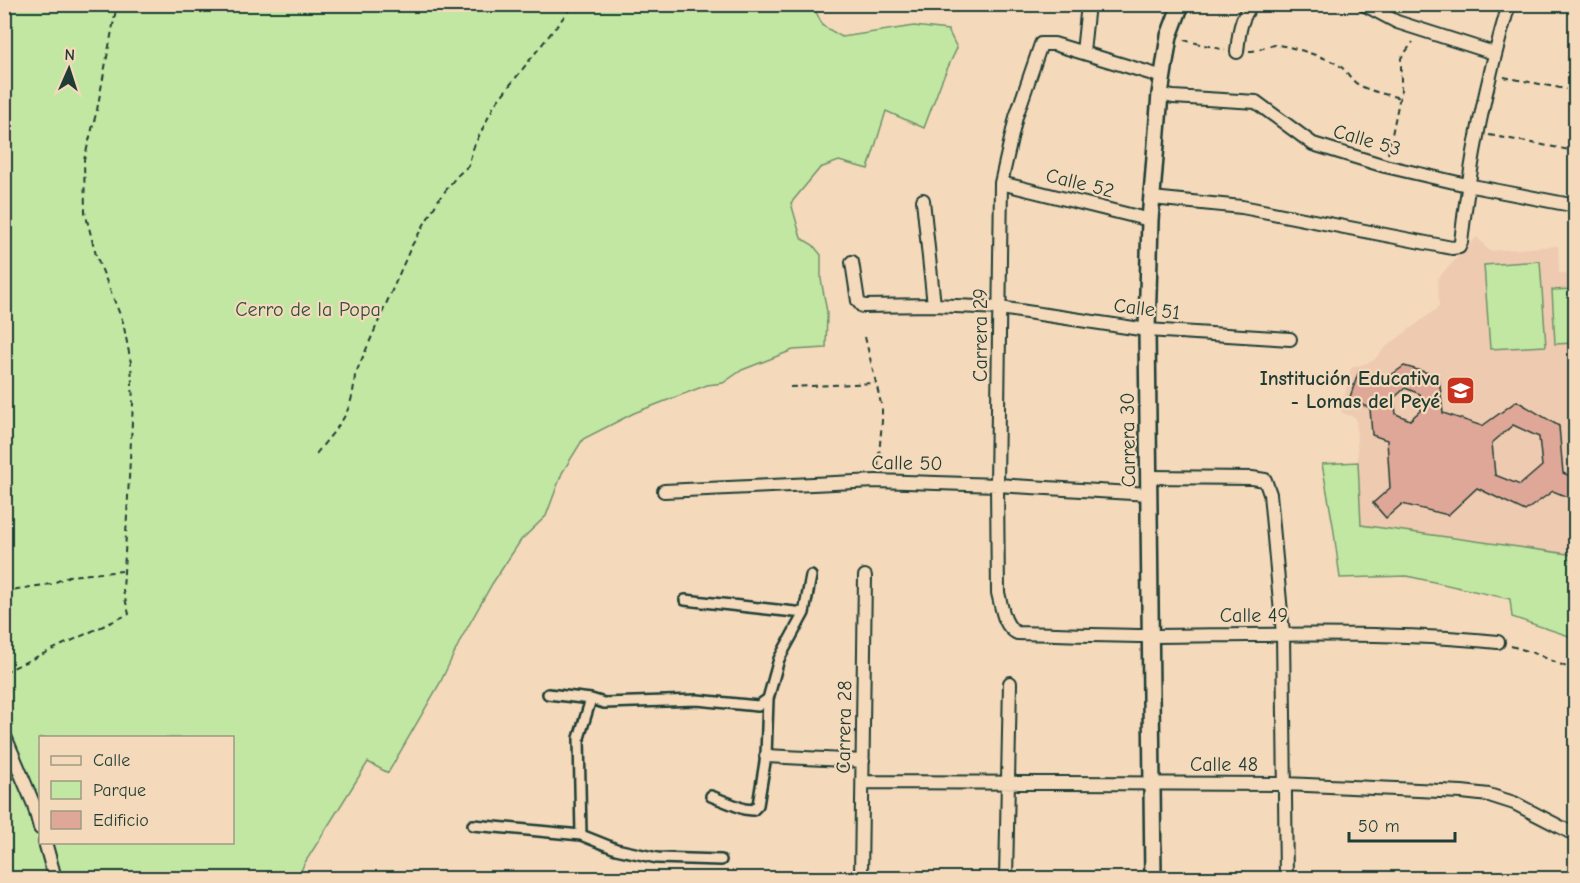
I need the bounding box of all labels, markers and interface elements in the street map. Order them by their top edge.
north arrow [39,39,99,99]
text: N [64,46,75,64]
street label: Calle 53 [1331,119,1403,161]
street label: Calle 52 [1044,163,1116,203]
street label: Carrera 29 [969,288,992,382]
street label: Calle 51 [1112,294,1182,324]
park label: Cerro de la Popa [235,298,381,321]
place label: Institución Educativa - Lomas del Peyé [1260,367,1440,413]
school or university icon: Institución Educativa - Lomas del Peyé [1445,374,1477,406]
street label: Carrera 30 [1116,392,1140,488]
street label: Calle 50 [871,451,943,475]
street label: Calle 49 [1220,604,1288,627]
street label: Carrera 28 [832,680,856,774]
legend [39,736,234,844]
text: Calle [93,750,130,771]
street label: Calle 48 [1190,753,1258,776]
text: Parque [93,780,146,801]
scale bar [1349,805,1456,843]
text: Edificio [93,810,149,831]
text: 50 m [1358,816,1400,837]

